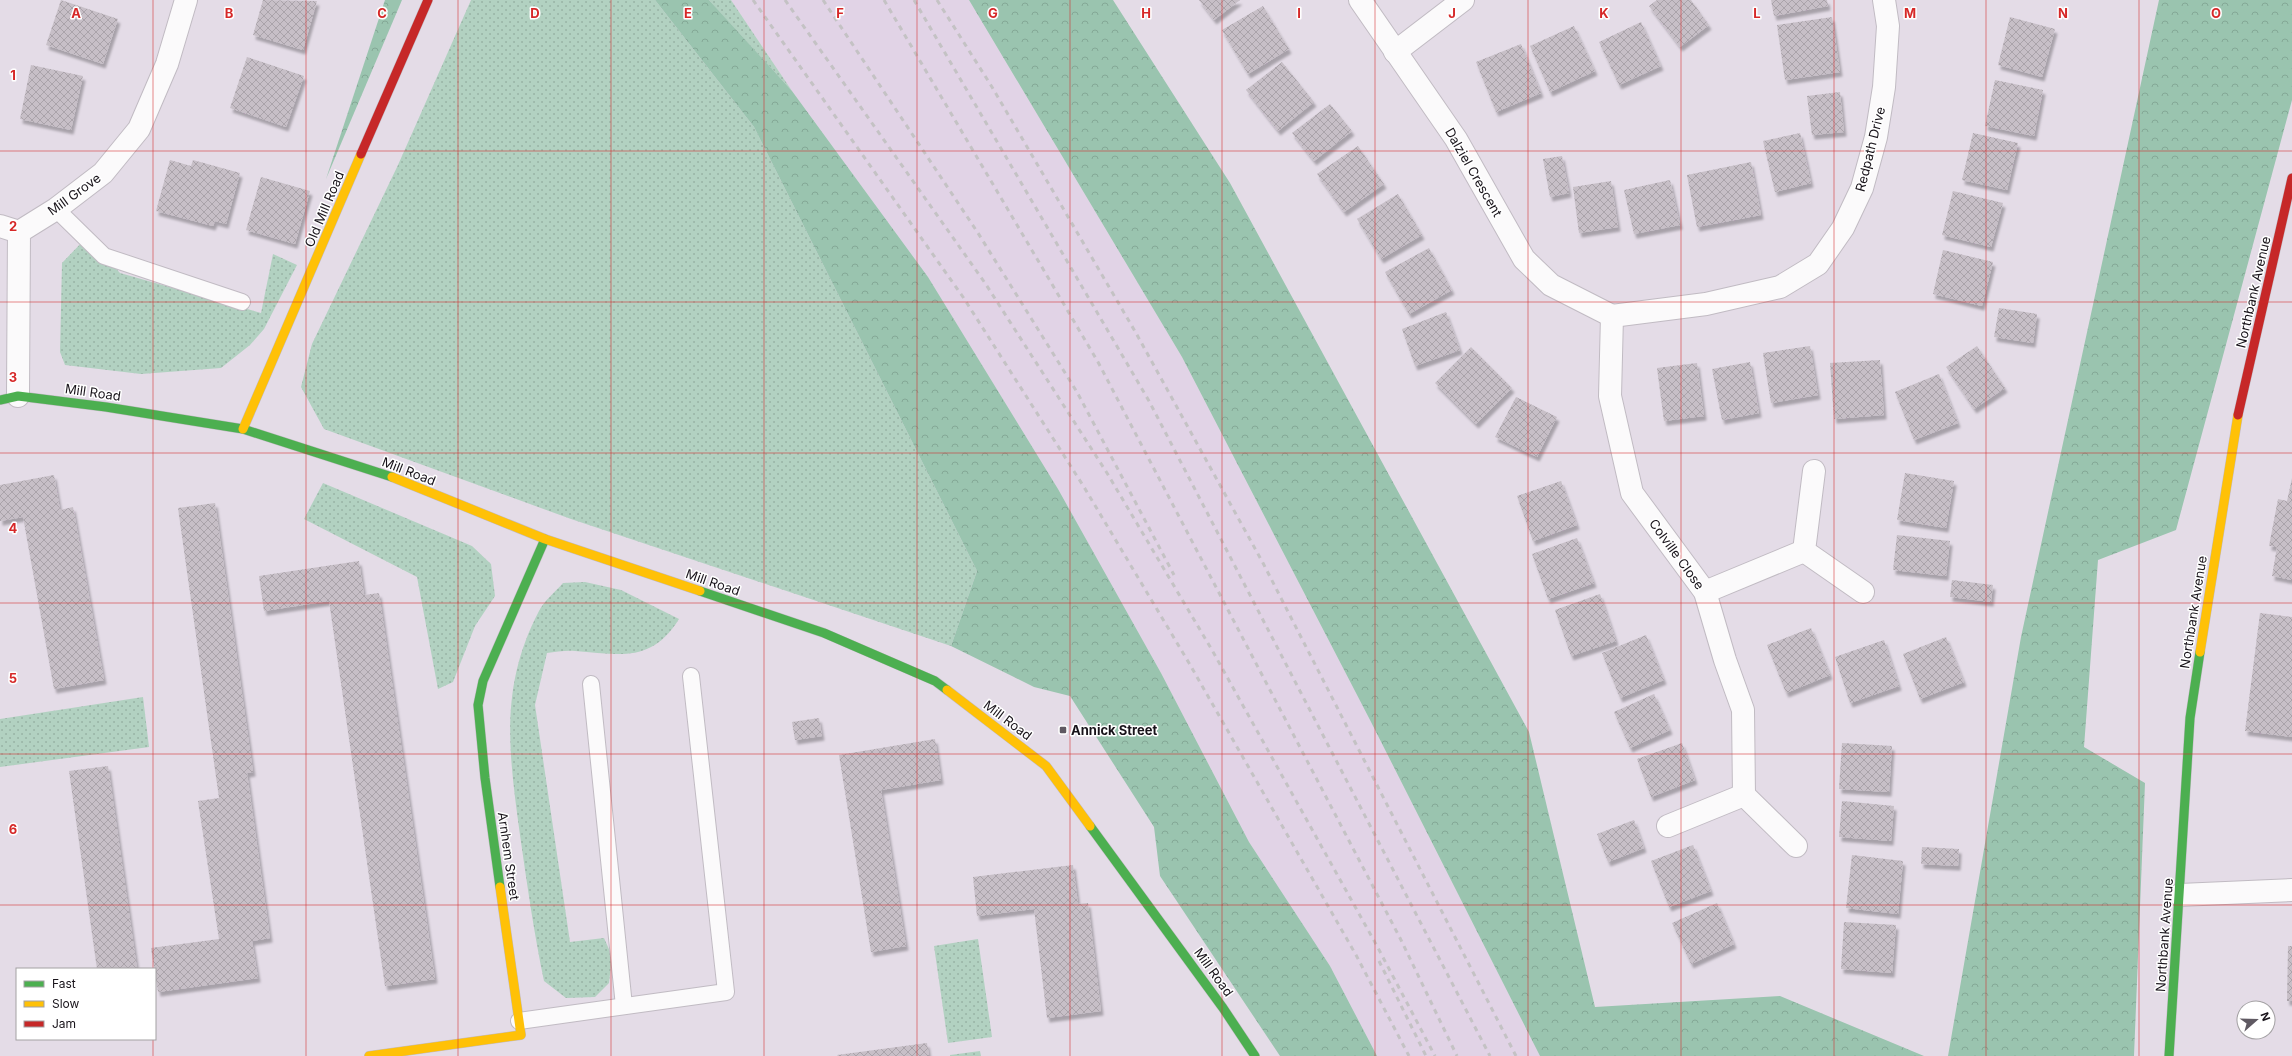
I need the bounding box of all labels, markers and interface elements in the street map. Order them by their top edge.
text: A [71,5,81,21]
text: B [225,5,234,21]
text: C [377,5,387,21]
text: D [530,5,540,21]
text: E [684,5,692,21]
text: F [836,5,844,21]
text: G [988,5,998,21]
text: H [1141,5,1151,21]
text: I [1297,5,1301,21]
text: J [1448,5,1456,21]
text: K [1599,5,1609,21]
text: L [1753,5,1761,21]
text: M [1904,5,1916,21]
text: N [2058,5,2068,21]
text: O [2211,5,2221,21]
text: 1 [10,67,16,83]
street label: Redpath Drive [1852,105,1888,193]
street label: Dalziel Crescent [1442,125,1506,219]
street label: Mill Grove [44,169,104,219]
street label: Old Mill Road [301,169,347,249]
text: 2 [9,218,17,234]
street label: Northbank Avenue [2232,235,2274,349]
text: 3 [9,369,17,385]
street label: Mill Road [64,380,122,404]
street label: Mill Road [380,453,438,489]
street label: Colville Close [1646,516,1708,592]
text: 4 [9,520,18,536]
street label: Northbank Avenue [2176,554,2210,670]
street label: Mill Road [684,565,742,599]
text: 5 [9,670,17,686]
street label: Mill Road [981,697,1035,743]
place label: Annick Street [1071,722,1157,738]
marker: Annick Street [1058,725,1068,735]
street label: Arnhem Street [495,811,523,901]
text: 6 [9,821,17,837]
street label: Northbank Avenue [2152,878,2176,992]
street label: Mill Road [1191,945,1237,999]
legend [16,968,156,1040]
text: Fast [52,976,76,991]
text: Slow [52,996,80,1011]
north arrow [2236,1000,2276,1040]
text: N [2257,1010,2273,1023]
text: Jam [52,1016,76,1031]

